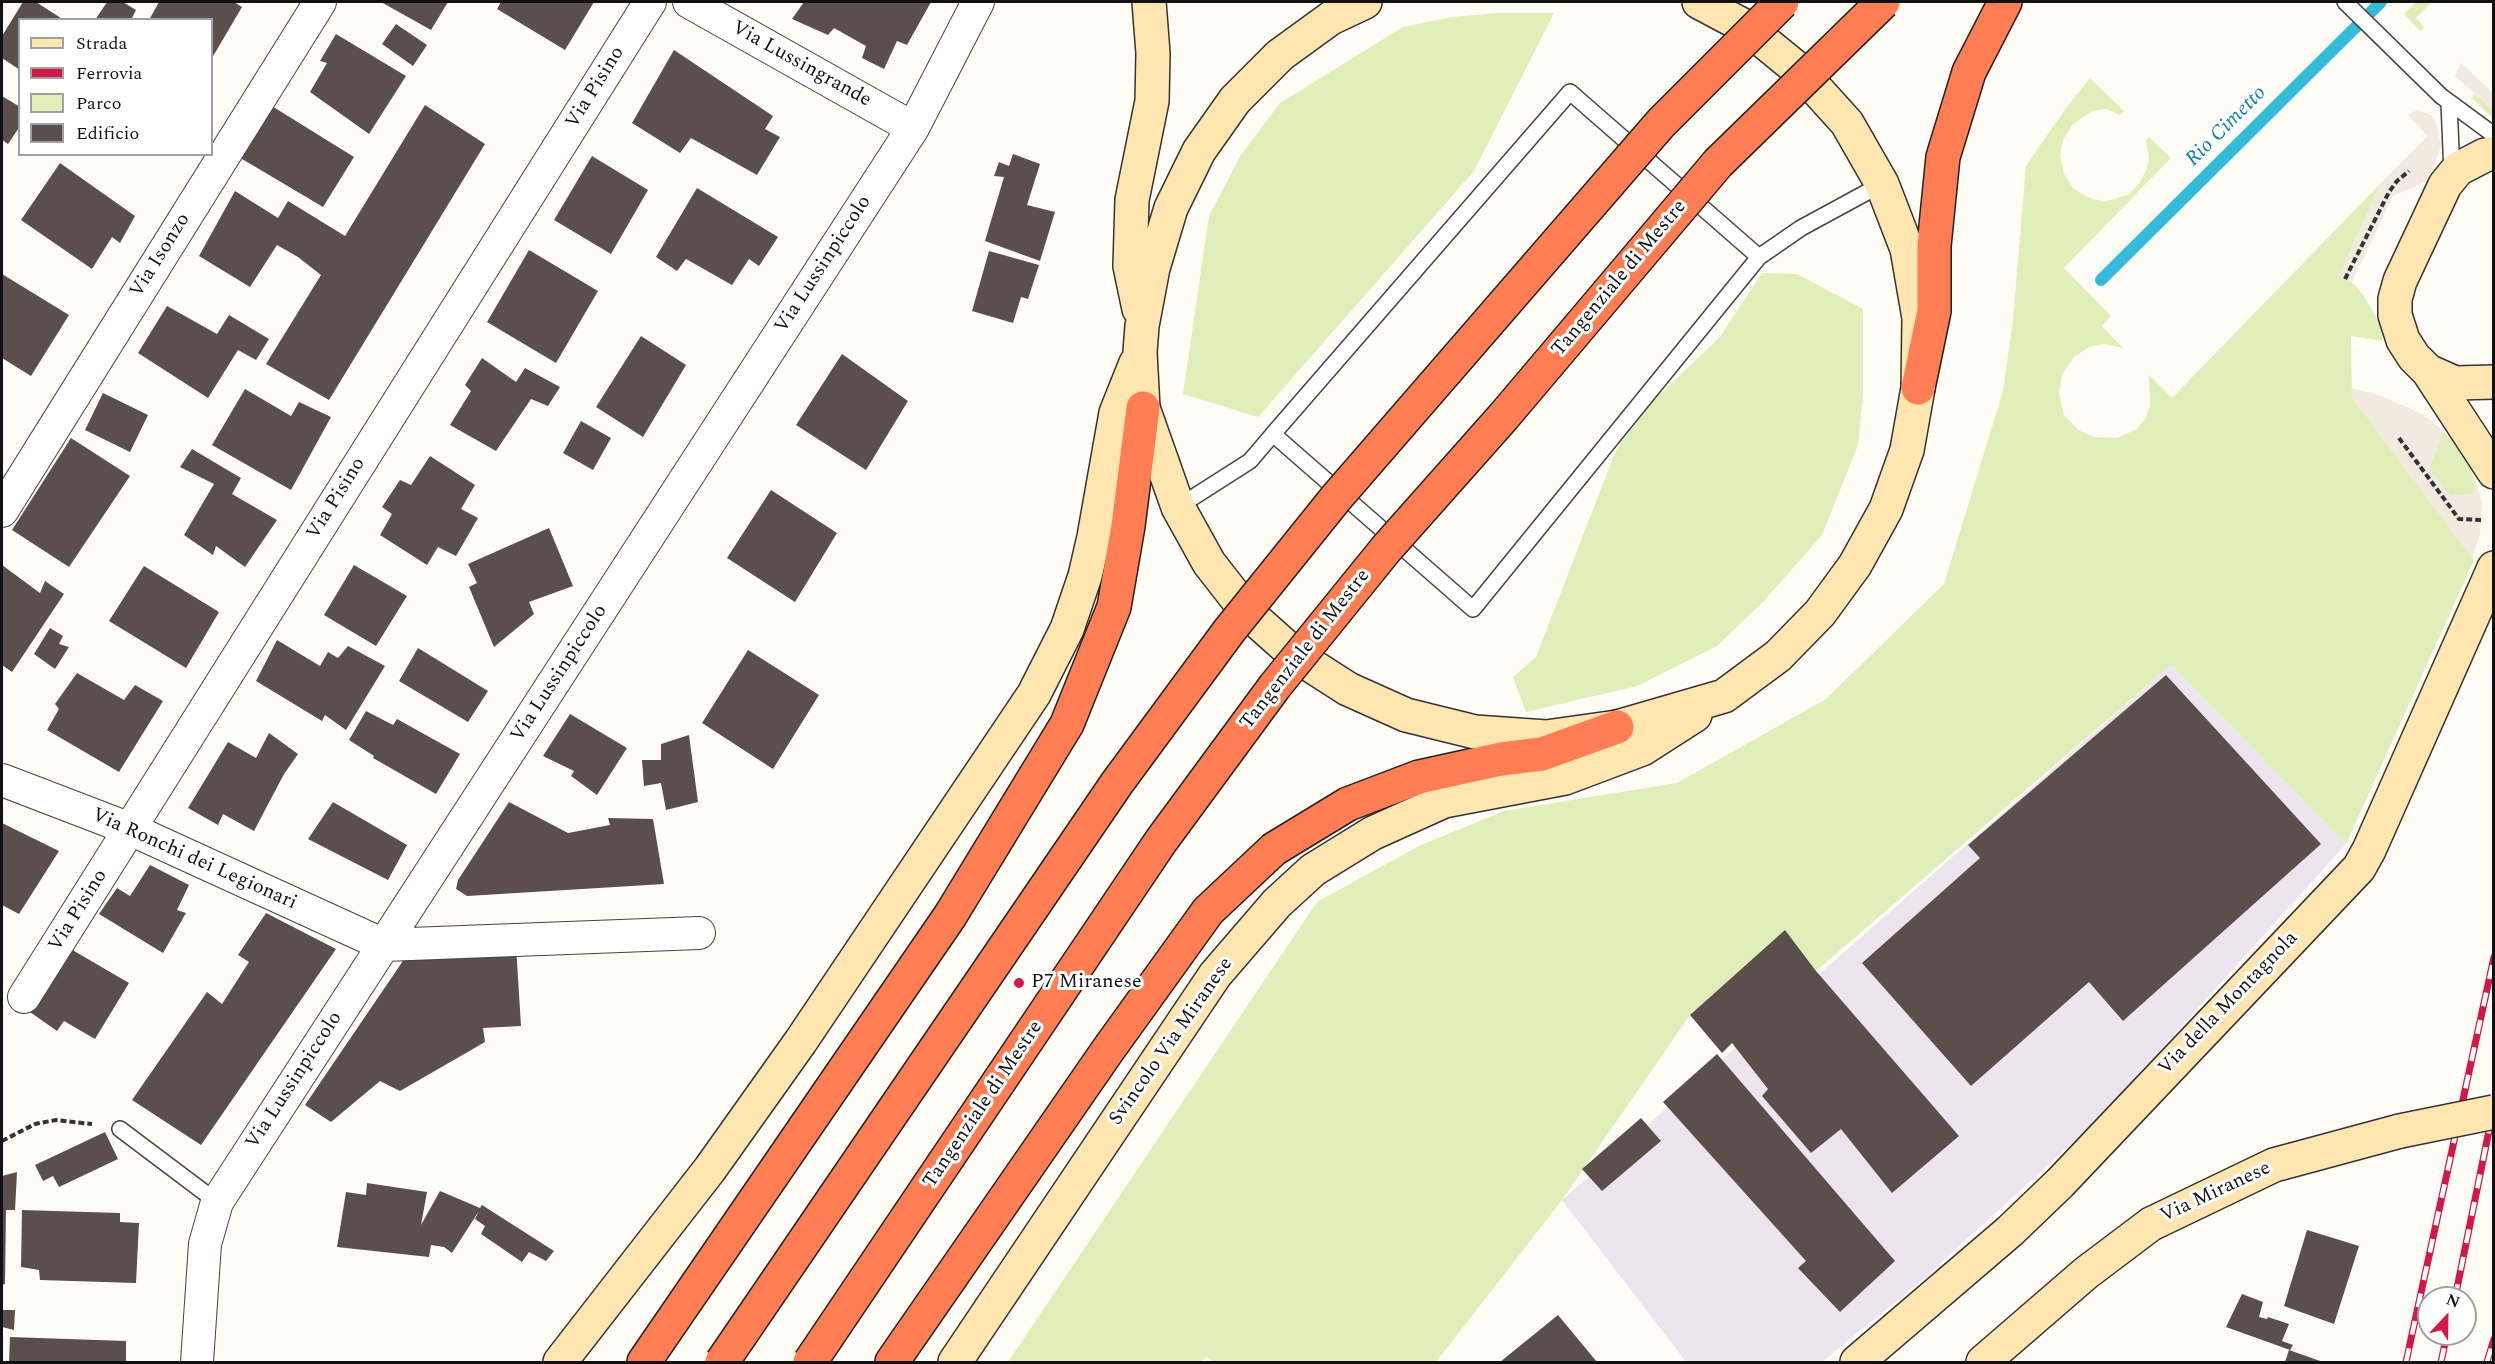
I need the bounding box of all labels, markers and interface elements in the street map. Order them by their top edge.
street label: Via Lussingrande [727,17,875,113]
legend [18,18,213,156]
text: Strada [76,30,127,57]
street label: Via Pisino [561,43,631,133]
text: Ferrovia [76,60,142,87]
water label: Rio Cimetto [2181,81,2273,173]
text: Parco [76,90,121,117]
text: Edificio [76,120,139,147]
street label: Via Lussinpiccolo [771,192,877,338]
street label: Tangenziale di Mestre [1548,196,1692,362]
street label: Via Isonzo [126,209,196,303]
street label: Via Pisino [302,454,372,544]
street label: Tangenziale di Mestre [1236,565,1376,735]
street label: Via Lussinpiccolo [507,601,613,747]
street label: Via Ronchi dei Legionari [88,804,300,916]
street label: Via Pisino [44,866,114,956]
street label: Via della Montagnola [2154,927,2304,1081]
street label: Svincolo Via Miranese [1105,953,1239,1131]
place label: P7 Miranese [1031,971,1142,995]
marker: P7 Miranese [1012,976,1026,990]
street label: Via Lussinpiccolo [242,1008,348,1154]
street label: Tangenziale di Mestre [919,1017,1049,1193]
street label: Via Miranese [2157,1157,2275,1229]
north arrow [2417,1286,2477,1346]
text: N [2442,1288,2464,1315]

